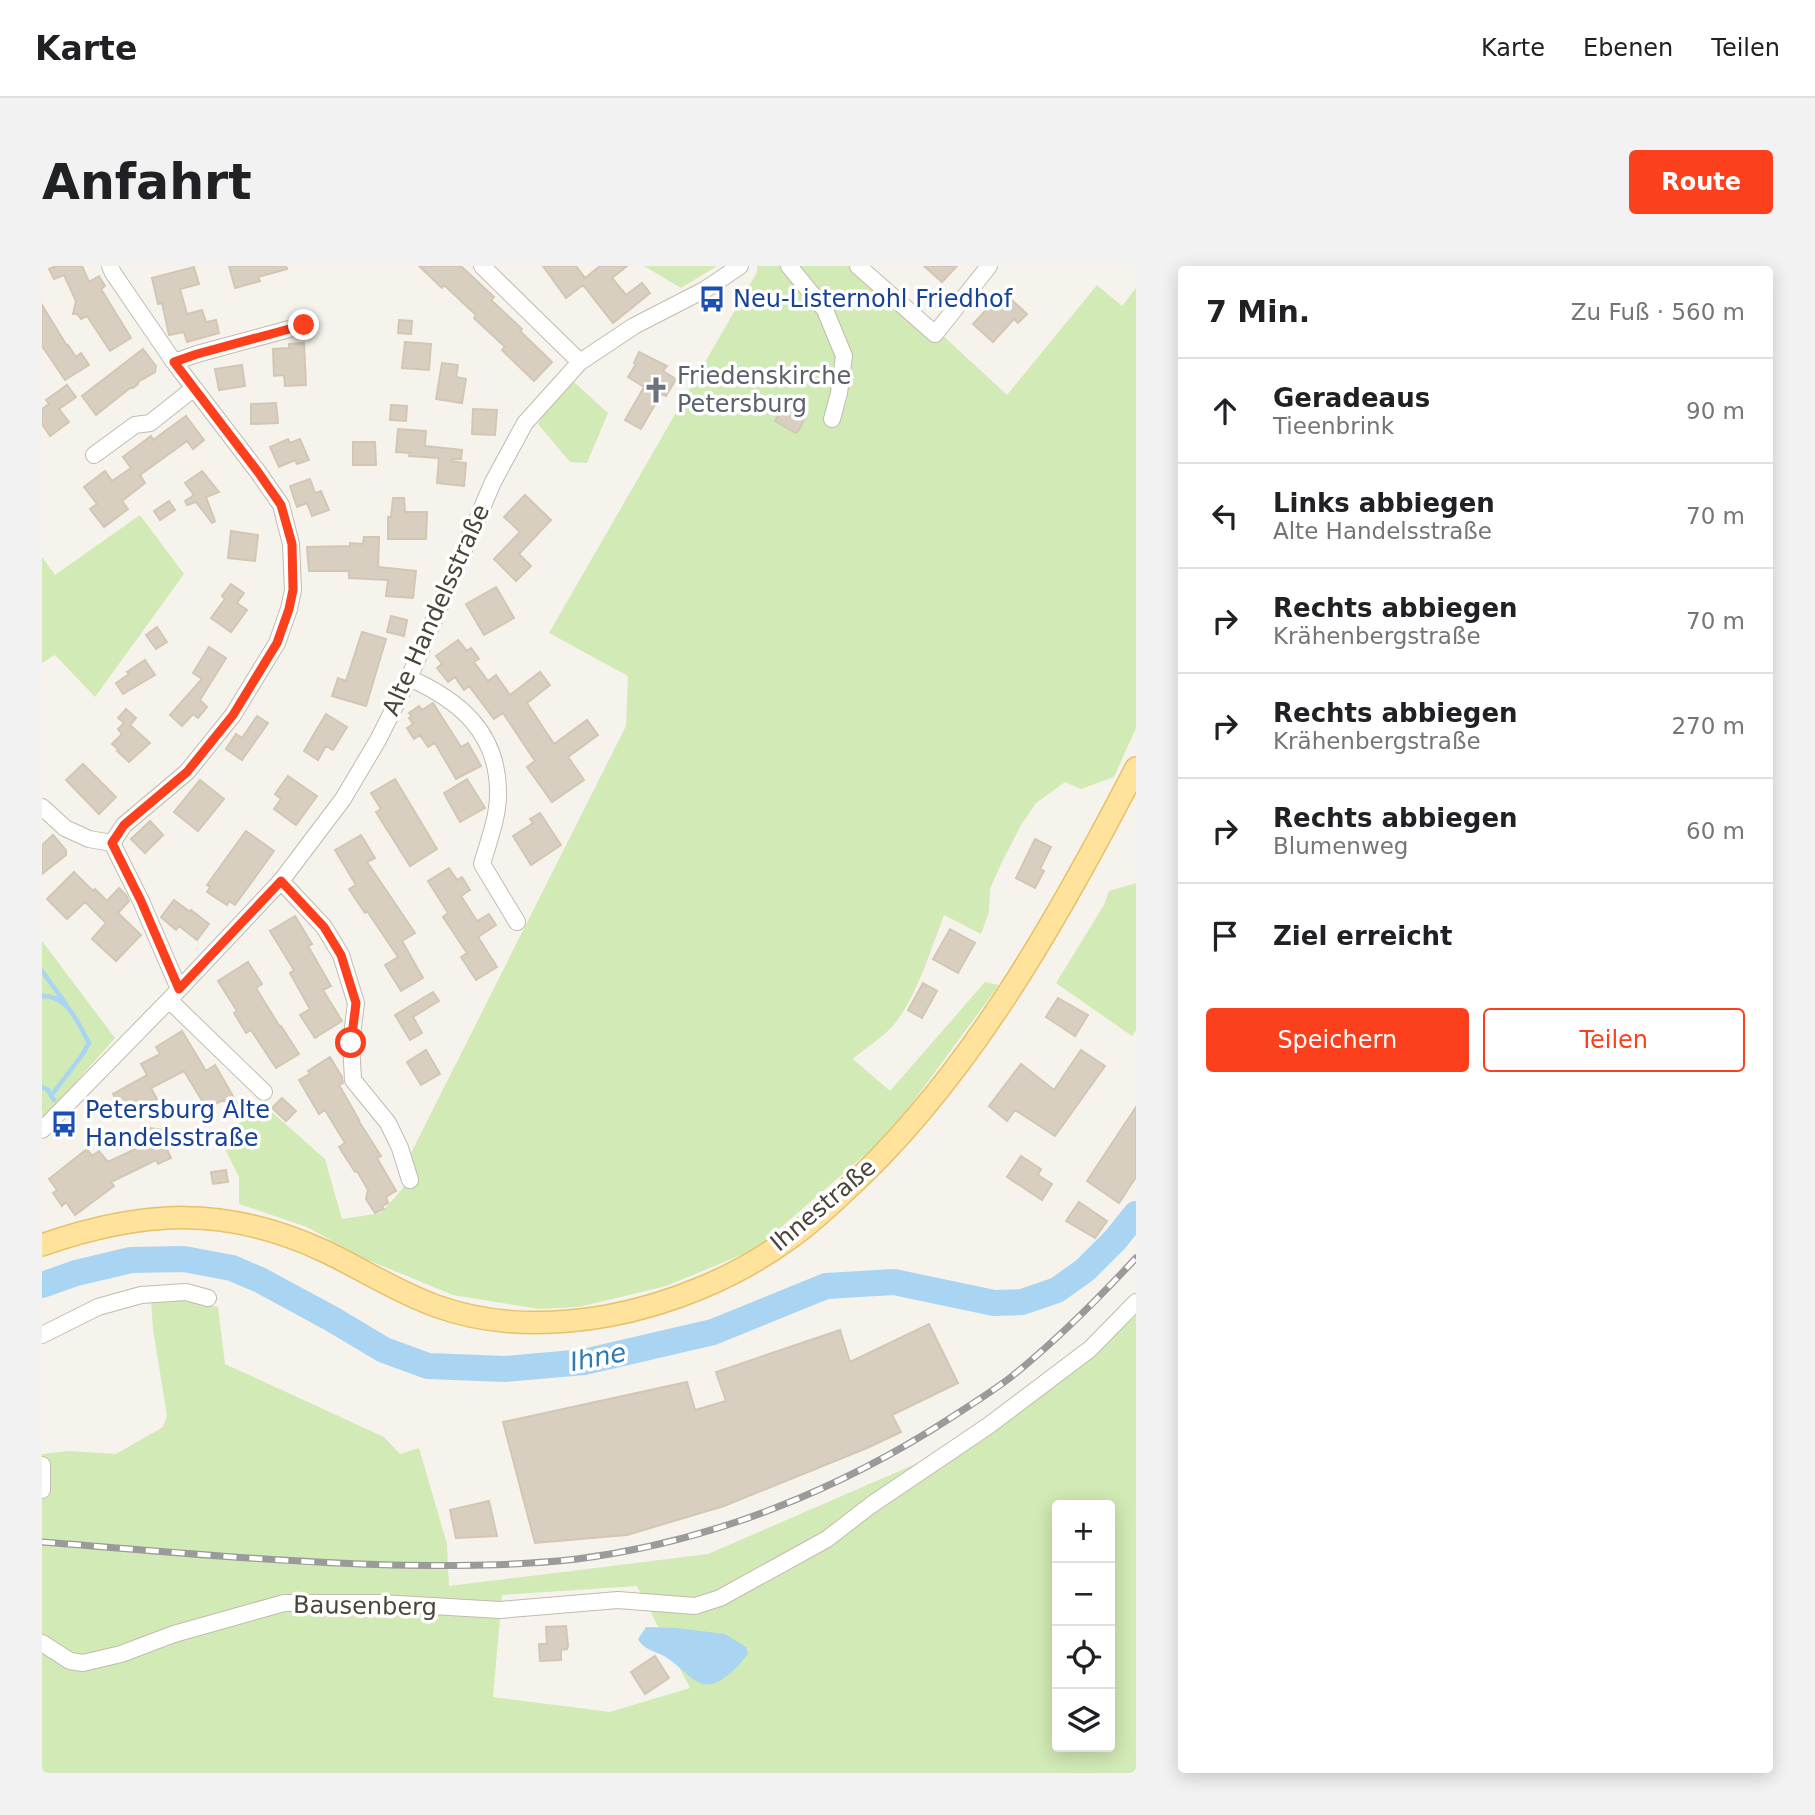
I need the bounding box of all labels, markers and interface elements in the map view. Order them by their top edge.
text: Karte [35,29,137,68]
text: Karte [1481,34,1545,62]
text: Ebenen [1583,34,1673,62]
text: Teilen [1711,34,1780,62]
button: Route [1629,150,1773,214]
text: Anfahrt [42,154,252,211]
bus stop icon: Neu-Listernohl Friedhof [697,284,727,314]
place label: Neu-Listernohl Friedhof [733,285,1013,313]
text: 7 Min. [1206,294,1310,329]
text: Zu Fuß · 560 m [1571,299,1745,325]
route end [288,309,319,340]
place label: Friedenskirche Petersburg [677,362,851,418]
church icon: Friedenskirche Petersburg [641,375,671,405]
text: Geradeaus [1273,383,1430,413]
icon: ahead [1206,392,1244,430]
text: 90 m [1686,398,1745,424]
text: Tieenbrink [1273,413,1394,439]
text: Links abbiegen [1273,488,1495,518]
icon: left [1206,497,1244,535]
street label: Alte Handelsstraße [377,500,495,720]
text: 70 m [1686,503,1745,529]
text: Alte Handelsstraße [1273,518,1492,544]
text: Rechts abbiegen [1273,593,1518,623]
icon: right [1206,602,1244,640]
text: 70 m [1686,608,1745,634]
text: Krähenbergstraße [1273,623,1481,649]
text: Rechts abbiegen [1273,698,1518,728]
icon: right [1206,707,1244,745]
text: 270 m [1671,713,1745,739]
text: Krähenbergstraße [1273,728,1481,754]
text: Rechts abbiegen [1273,803,1518,833]
icon: right [1206,812,1244,850]
text: 60 m [1686,818,1745,844]
text: Blumenweg [1273,833,1408,859]
icon: arrive [1206,917,1244,955]
text: Ziel erreicht [1273,921,1453,951]
button: Speichern [1206,1008,1469,1072]
button: Teilen [1483,1008,1745,1072]
route start [335,1027,366,1058]
place label: Petersburg Alte Handelsstraße [85,1096,270,1152]
bus stop icon: Petersburg Alte Handelsstraße [49,1109,79,1139]
street label: Ihnestraße [765,1153,881,1257]
water label: Ihne [567,1337,629,1377]
map controls [1052,1500,1115,1752]
button: + [1052,1500,1115,1563]
button: − [1052,1563,1115,1626]
street label: Bausenberg [293,1591,437,1621]
button: locate [1052,1626,1115,1689]
button: layers [1052,1689,1115,1752]

